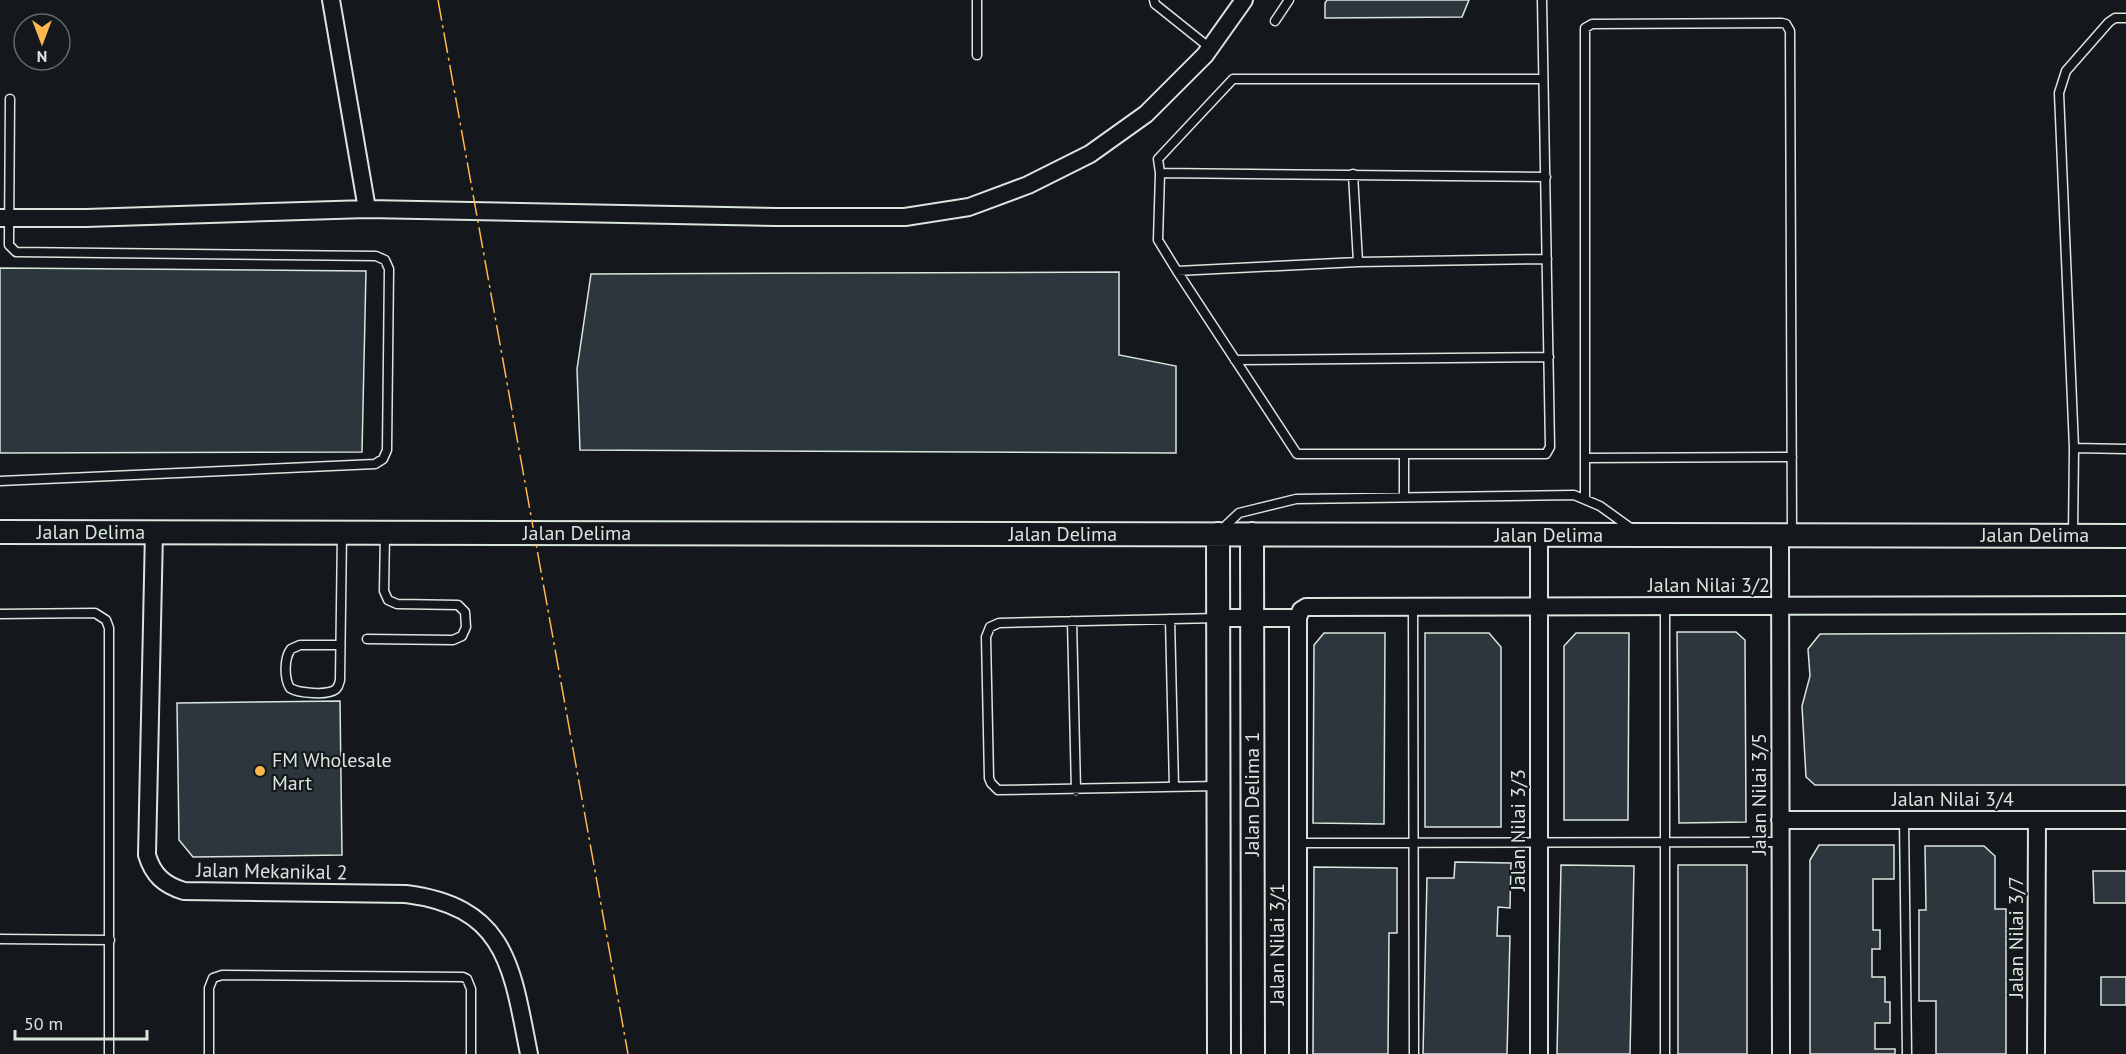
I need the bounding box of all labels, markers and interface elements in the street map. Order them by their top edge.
north arrow [12,12,72,72]
text: N [37,47,47,67]
street label: Jalan Delima [36,519,145,545]
street label: Jalan Delima [522,520,631,546]
street label: Jalan Delima [1008,521,1117,547]
street label: Jalan Delima [1494,522,1603,548]
street label: Jalan Delima [1980,522,2089,548]
street label: Jalan Nilai 3/2 [1647,572,1770,598]
street label: Jalan Delima 1 [1239,732,1265,857]
street label: Jalan Nilai 3/5 [1746,733,1772,856]
place label: FM Wholesale Mart [272,747,392,796]
marker: FM Wholesale Mart [253,764,267,778]
street label: Jalan Nilai 3/3 [1505,769,1531,892]
street label: Jalan Nilai 3/4 [1891,786,2014,812]
street label: Jalan Mekanikal 2 [195,857,348,885]
street label: Jalan Nilai 3/7 [2003,876,2029,999]
street label: Jalan Nilai 3/1 [1264,883,1290,1006]
scale bar [15,1003,147,1041]
text: 50 m [24,1012,63,1035]

